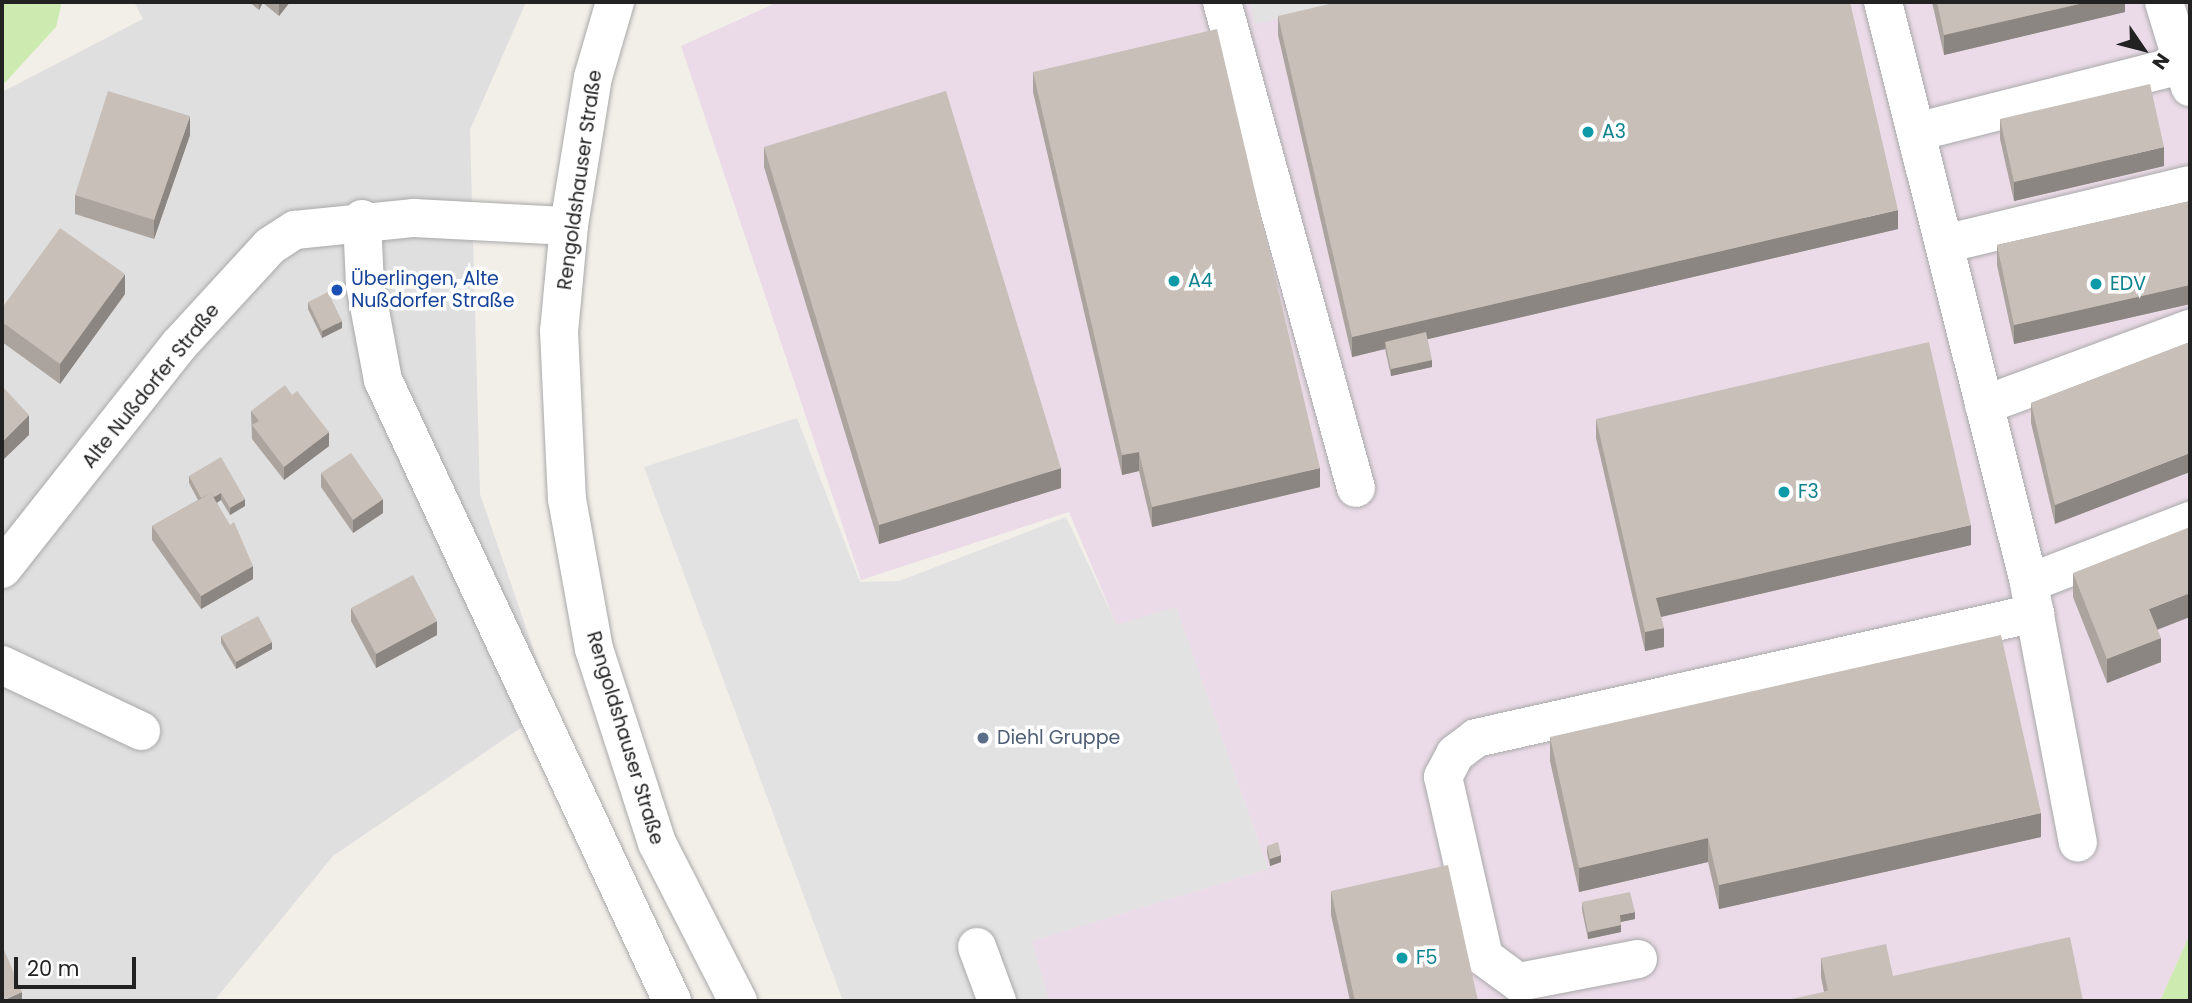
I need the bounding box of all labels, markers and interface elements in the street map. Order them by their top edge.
north arrow [2108,14,2178,84]
text: N [2145,48,2176,75]
street label: Rengoldshauser Straße [553,69,607,291]
place label: A3 [1602,121,1626,143]
marker: A3 [1580,124,1596,140]
place label: Überlingen, Alte Nußdorfer Straße [351,268,514,312]
place label: A4 [1188,270,1213,292]
marker: A4 [1166,273,1182,289]
place label: EDV [2110,273,2146,295]
marker: EDV [2088,276,2104,292]
marker: Überlingen, Alte Nußdorfer Straße [329,282,345,298]
street label: Alte Nußdorfer Straße [78,299,224,473]
place label: F3 [1798,481,1819,503]
marker: F3 [1776,484,1792,500]
street label: Rengoldshauser Straße [582,629,668,847]
place label: Diehl Gruppe [997,727,1120,749]
marker: Diehl Gruppe [975,730,991,746]
scale bar [18,944,140,988]
place label: F5 [1416,947,1438,969]
marker: F5 [1394,950,1410,966]
text: 20 m [27,954,80,983]

